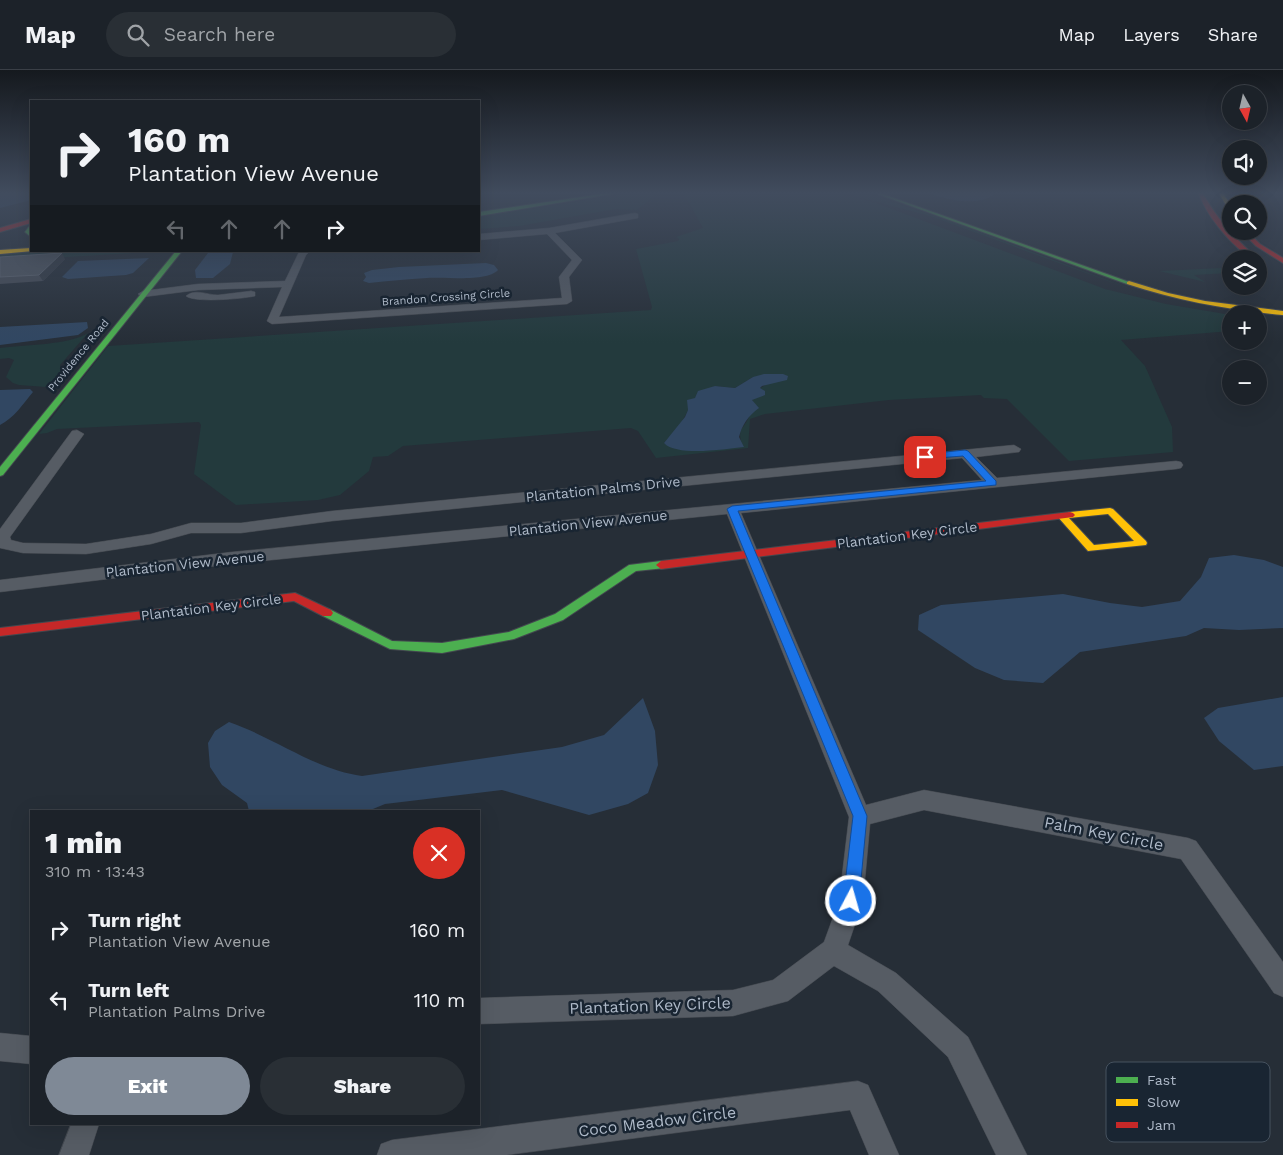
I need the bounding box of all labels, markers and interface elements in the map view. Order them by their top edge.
search box [106,12,456,57]
text: Map [25,21,76,49]
icon: search [124,21,152,49]
text: Search here [164,23,275,46]
text: Map [1058,24,1095,45]
text: Layers [1123,24,1180,45]
text: Share [1208,24,1258,45]
north arrow [1222,85,1268,130]
map controls [1222,85,1267,405]
text: 160 m [128,119,230,161]
icon: right [45,120,110,185]
button: sound [1222,140,1267,185]
text: Plantation View Avenue [128,161,379,186]
button: search [1222,195,1267,240]
icon: left [162,215,190,243]
icon: ahead [215,215,243,243]
icon: ahead [268,215,296,243]
icon: right [321,215,349,243]
button: layers [1222,250,1267,295]
street label: Brandon Crossing Circle [381,287,511,308]
button: + [1222,305,1267,350]
street label: Providence Road [45,316,112,394]
button: − [1222,360,1267,405]
pin [904,436,946,478]
icon: arrive [911,443,939,471]
street label: Plantation Palms Drive [525,473,681,505]
street label: Plantation View Avenue [508,507,668,539]
street label: Plantation Key Circle [836,518,978,552]
street label: Plantation View Avenue [105,548,265,580]
street label: Plantation Key Circle [140,590,282,624]
street label: Palm Key Circle [1043,813,1165,854]
text: 1 min [45,825,122,860]
button: close [413,827,465,879]
text: 310 m · 13:43 [45,862,145,881]
position arrow [824,874,876,926]
text: Turn right [88,909,181,932]
icon: right [45,916,73,944]
text: 160 m [410,919,465,942]
text: Plantation View Avenue [88,932,270,951]
text: Turn left [88,979,169,1002]
icon: left [45,986,73,1014]
text: 110 m [414,989,465,1012]
street label: Plantation Key Circle [569,993,731,1018]
text: Plantation Palms Drive [88,1002,266,1021]
button: Exit [45,1057,250,1115]
button: Share [260,1057,465,1115]
legend [1106,1062,1270,1142]
text: Fast [1147,1072,1176,1088]
text: Slow [1147,1094,1180,1110]
street label: Coco Meadow Circle [577,1102,737,1141]
text: Jam [1147,1117,1176,1133]

